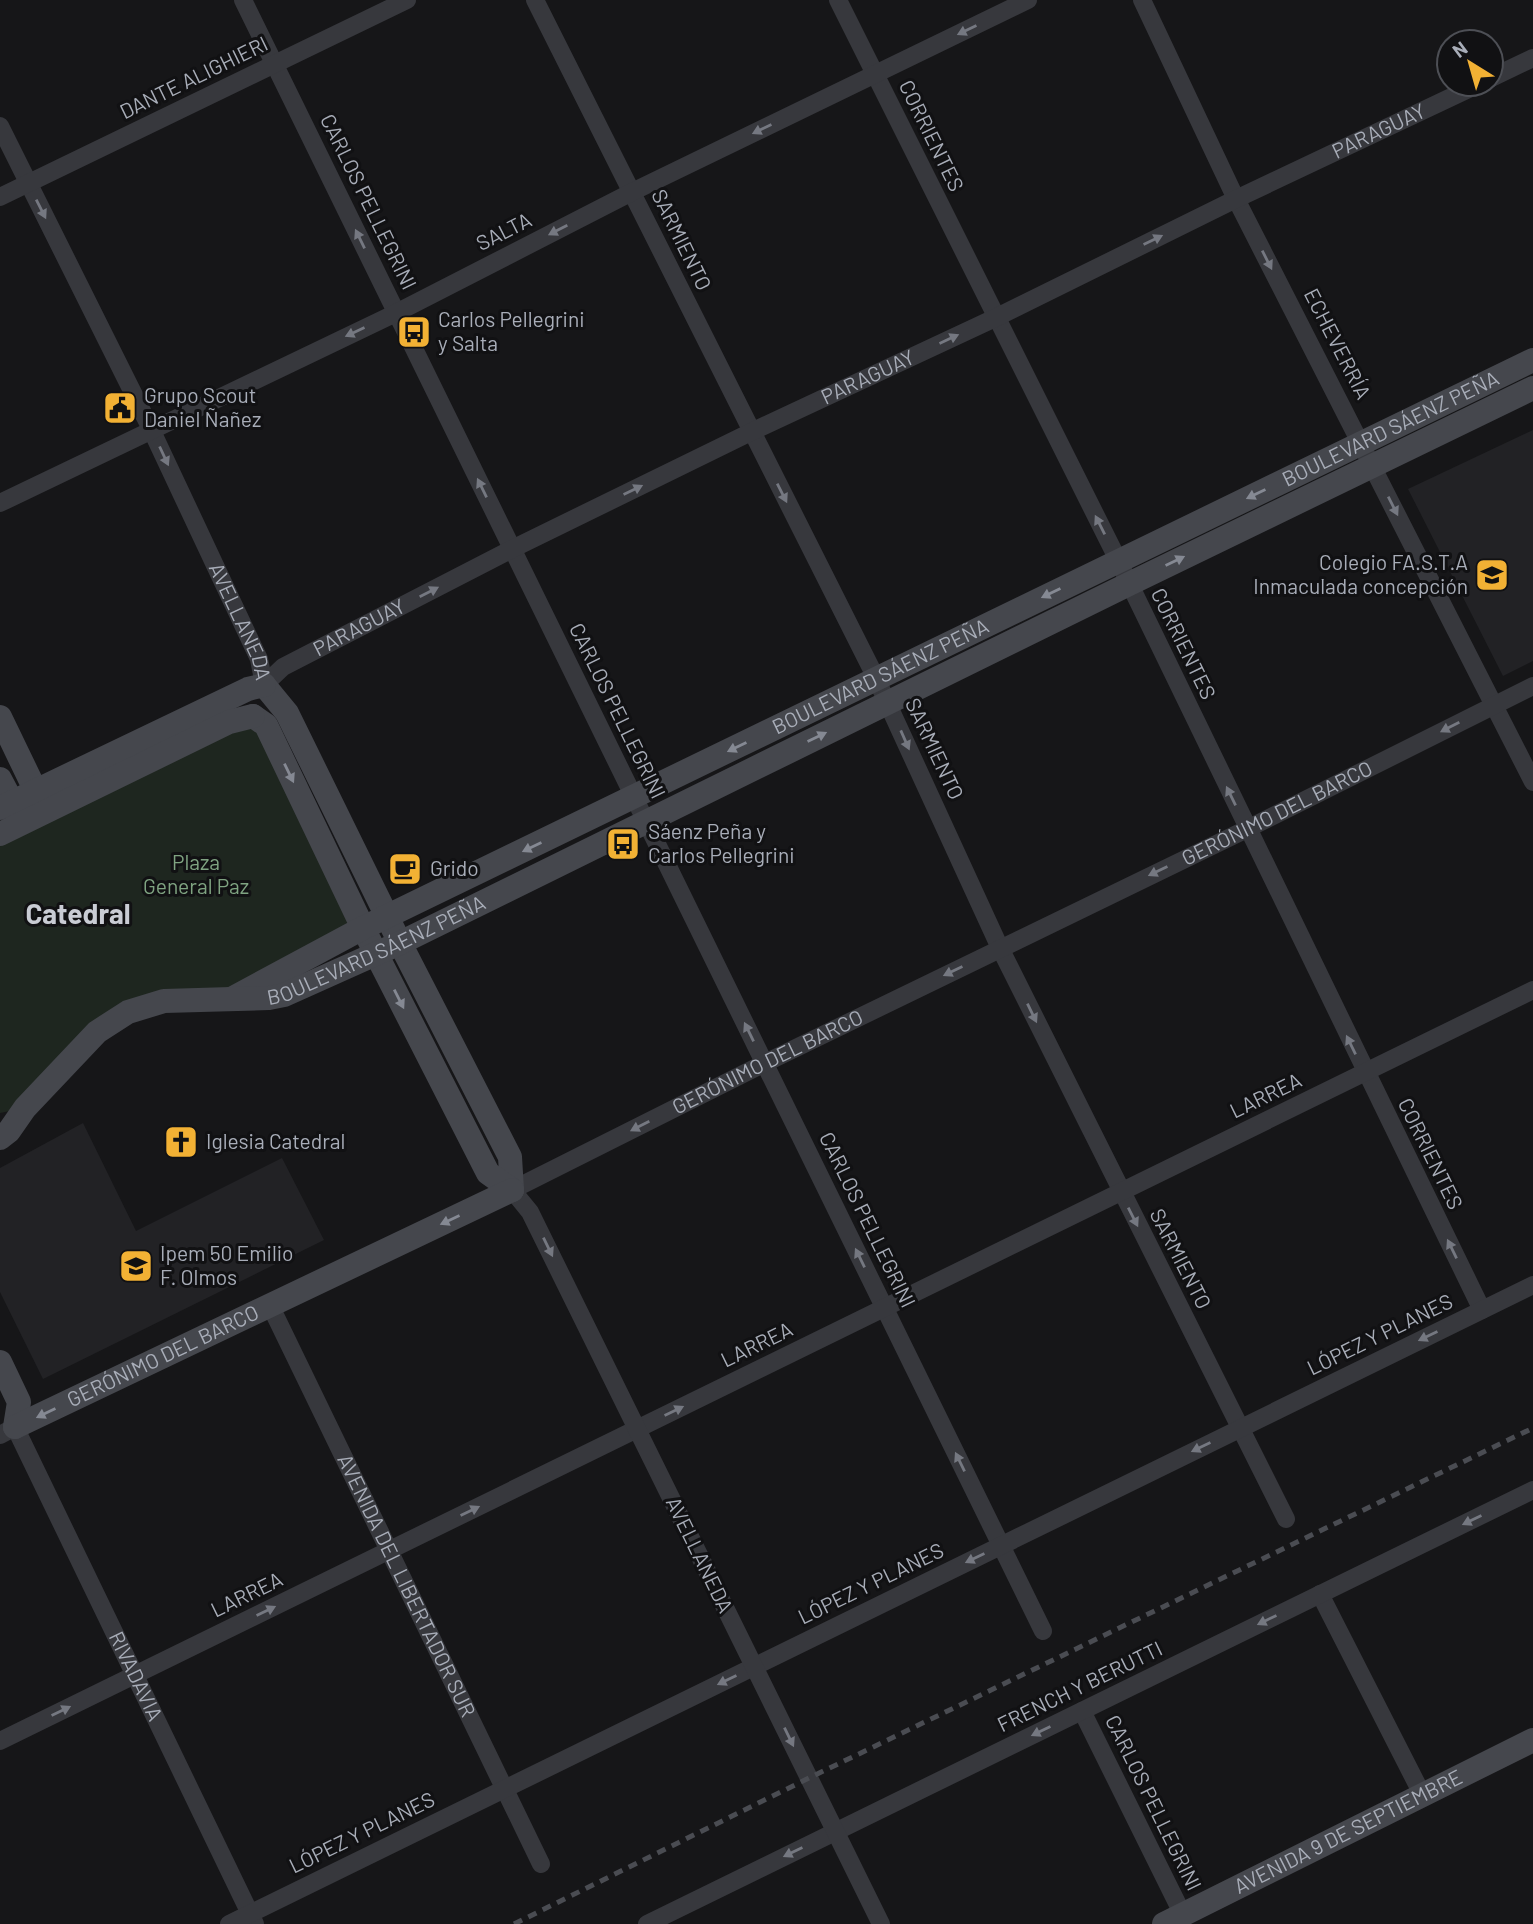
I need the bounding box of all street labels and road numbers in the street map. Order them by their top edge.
street label: DANTE ALIGHIERI [115,30,271,123]
street label: CORRIENTES [895,76,970,195]
street label: PARAGUAY [1327,97,1429,163]
street label: CARLOS PELLEGRINI [316,109,423,293]
street label: SARMIENTO [647,185,718,294]
street label: SALTA [472,206,535,255]
street label: ECHEVERRÍA [1300,284,1377,403]
street label: PARAGUAY [817,343,918,409]
street label: BOULEVARD SÁENZ PEÑA [1278,364,1503,491]
street label: AVELLANEDA [205,558,277,682]
street label: CORRIENTES [1147,584,1222,703]
street label: PARAGUAY [308,592,409,660]
street label: BOULEVARD SÁENZ PEÑA [768,612,993,739]
street label: CARLOS PELLEGRINI [565,618,672,802]
street label: SARMIENTO [901,694,970,803]
street label: GERÓNIMO DEL BARCO [1177,755,1376,870]
street label: BOULEVARD SÁENZ PEÑA [265,889,489,1009]
street label: GERÓNIMO DEL BARCO [668,1004,866,1119]
street label: LARREA [1225,1066,1306,1123]
street label: CORRIENTES [1394,1094,1469,1213]
street label: CARLOS PELLEGRINI [815,1127,922,1311]
street label: SARMIENTO [1145,1204,1217,1313]
street label: LÓPEZ Y PLANES [1303,1288,1456,1380]
street label: GERÓNIMO DEL BARCO [62,1299,262,1411]
street label: LARREA [716,1315,797,1372]
street label: AVENIDA DEL LIBERTADOR SUR [333,1450,482,1721]
street label: AVELLANEDA [662,1492,739,1617]
street label: LÓPEZ Y PLANES [794,1537,947,1629]
street label: LARREA [206,1565,287,1622]
street label: RIVADAVIA [105,1627,169,1725]
street label: FRENCH Y BERUTTI [993,1635,1166,1736]
street label: CARLOS PELLEGRINI [1101,1710,1208,1894]
street label: AVENIDA 9 DE SEPTIEMBRE [1229,1763,1466,1898]
street label: LÓPEZ Y PLANES [285,1786,438,1878]

